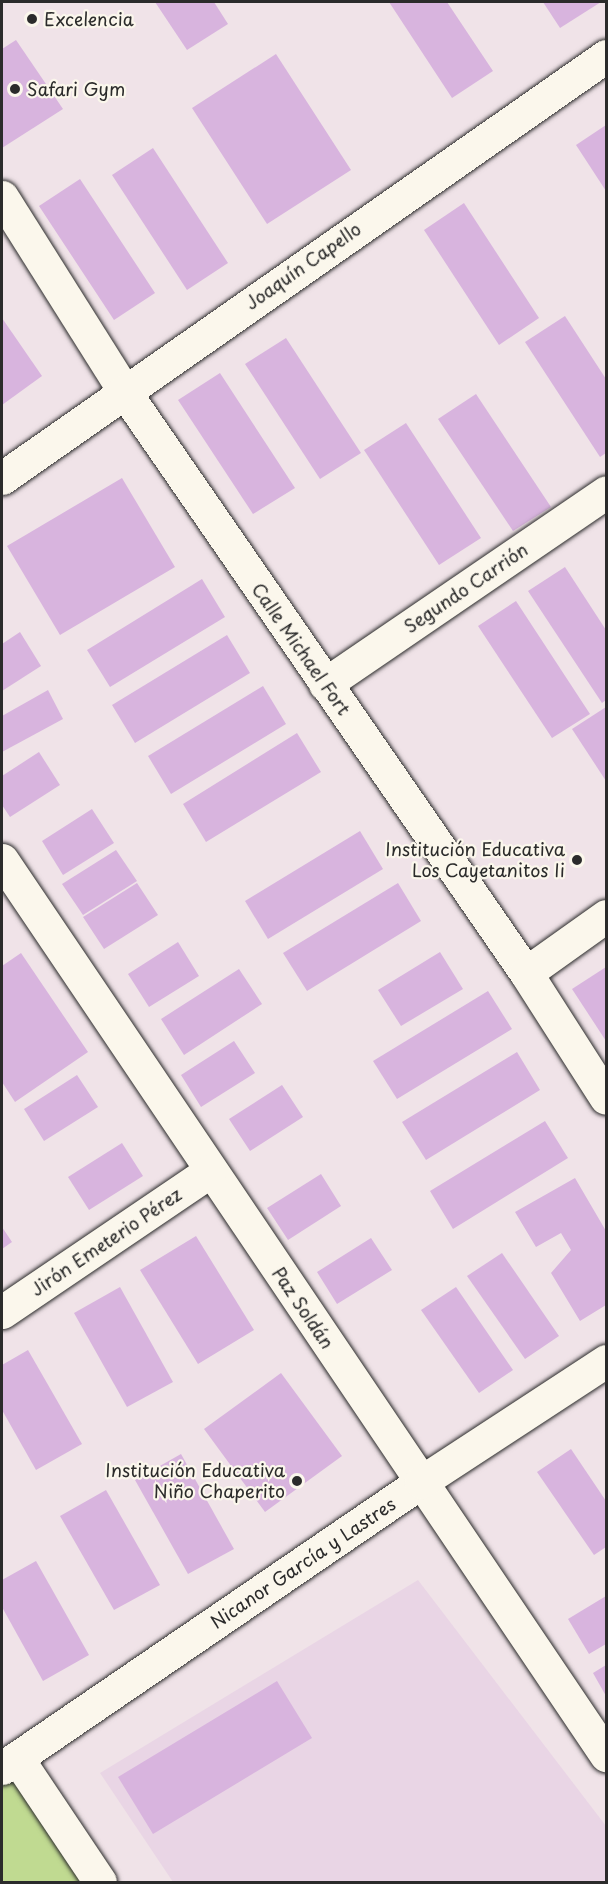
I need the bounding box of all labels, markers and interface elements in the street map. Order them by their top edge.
place label: Excelencia [44,8,134,30]
marker: Excelencia [25,12,39,26]
place label: Safari Gym [27,78,126,100]
marker: Safari Gym [8,82,22,96]
street label: Joaquín Capello [240,218,366,314]
street label: Segundo Carrión [400,539,532,637]
street label: Calle Michael Fort [247,579,355,719]
place label: Institución Educativa Los Cayetanitos Ii [385,839,565,882]
marker: Institución Educativa Los Cayetanitos Ii [570,853,584,867]
street label: Jirón Emeterio Pérez [26,1183,186,1301]
street label: Paz Soldán [268,1263,338,1353]
place label: Institución Educativa Niño Chaperito [105,1460,285,1502]
marker: Institución Educativa Niño Chaperito [290,1474,304,1488]
street label: Nicanor García y Lastres [207,1493,399,1633]

